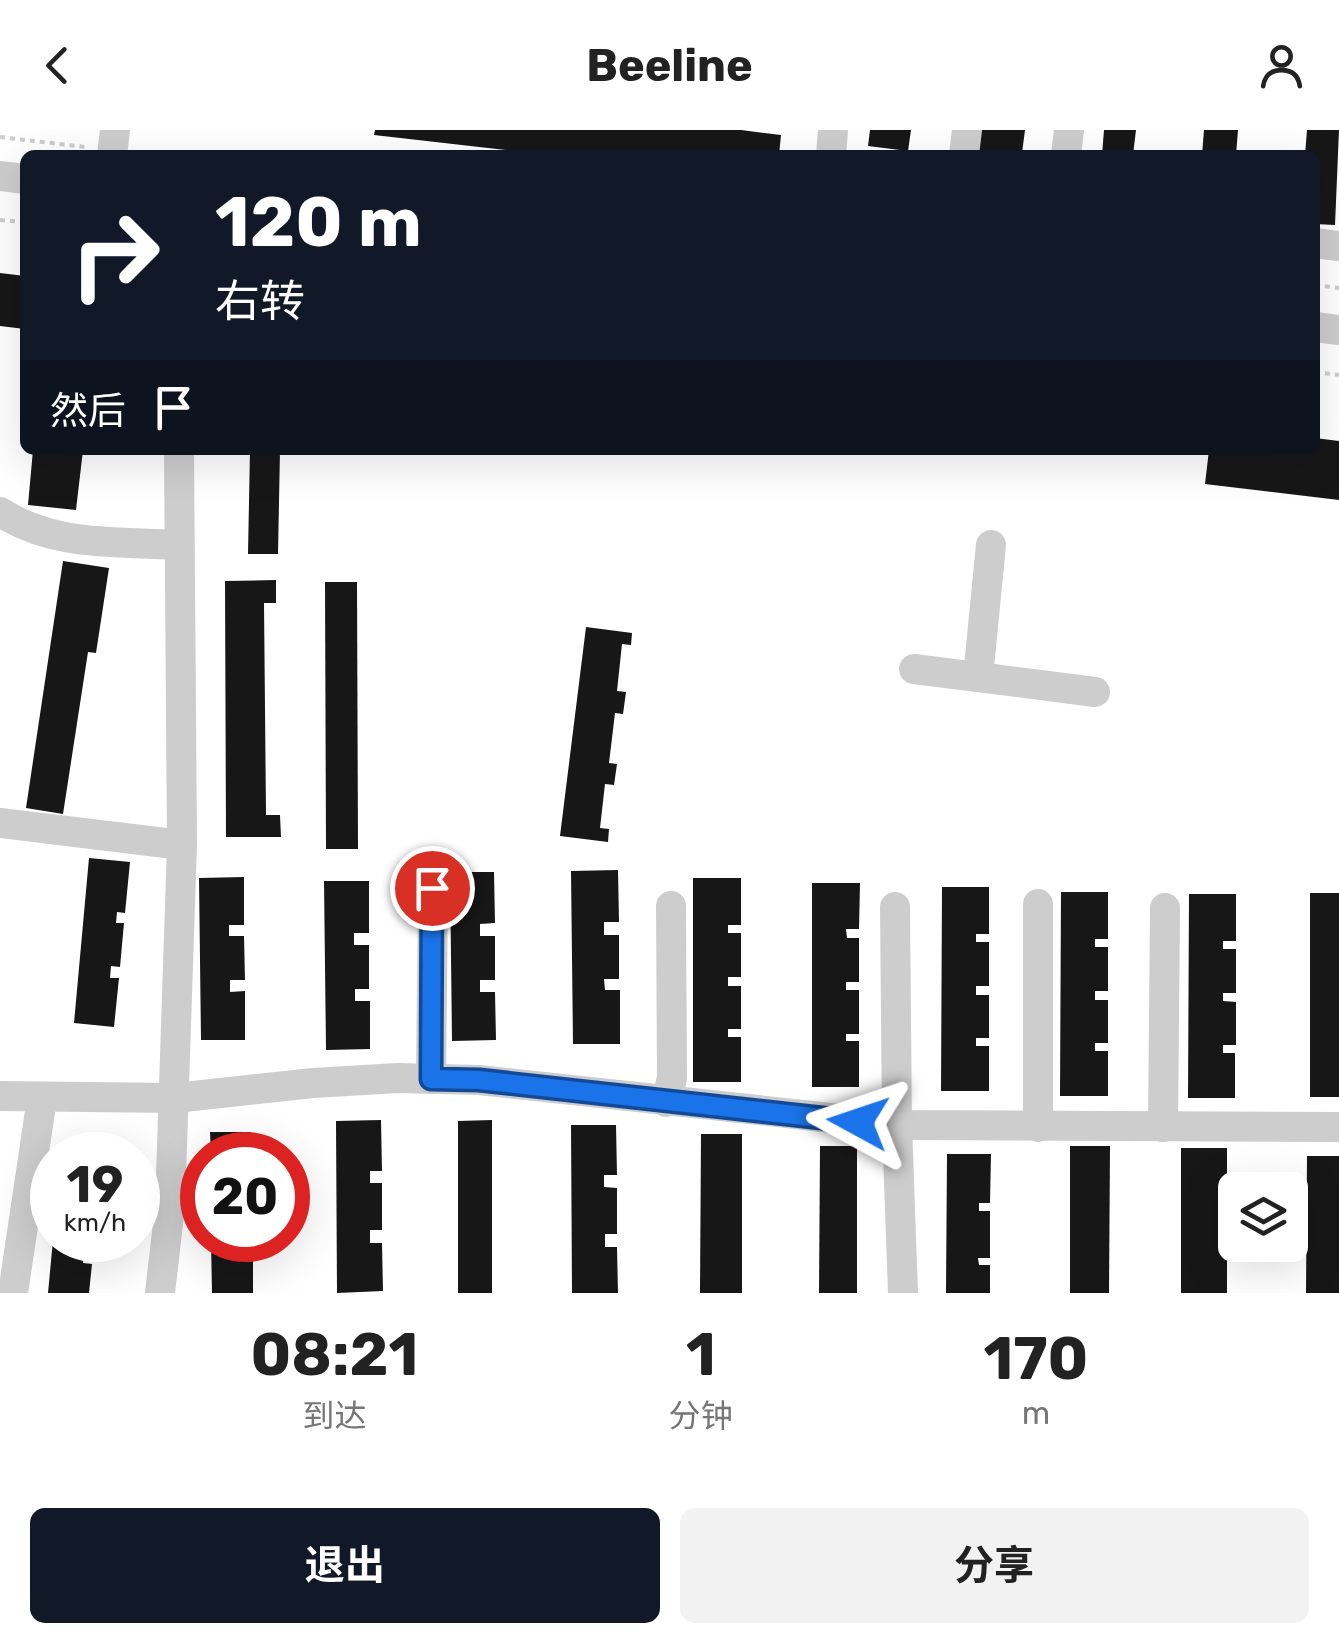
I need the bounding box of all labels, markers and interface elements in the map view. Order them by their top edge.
icon: back [30,38,85,93]
icon: person [1254,38,1309,93]
text: Beeline [586,39,753,92]
text: 120 m [215,181,422,264]
icon: right [50,190,180,320]
text: 右转 [215,275,305,328]
icon: arrive [146,380,201,435]
text: 然后 [50,388,126,434]
pin [390,846,475,931]
icon: arrive [405,861,460,916]
position arrow [806,1070,910,1174]
speed limit sign: 20 [180,1132,310,1262]
text: 19 [67,1155,123,1215]
map controls [1218,1172,1308,1262]
button: layers [1218,1172,1308,1262]
text: km/h [64,1208,126,1237]
text: 08:21 [251,1319,418,1390]
text: 1 [686,1319,716,1390]
text: 170 [983,1323,1088,1394]
text: m [1022,1394,1050,1432]
text: 到达 [302,1397,366,1435]
text: 分钟 [669,1397,733,1435]
button: 退出 [30,1508,660,1623]
button: 分享 [680,1508,1309,1623]

